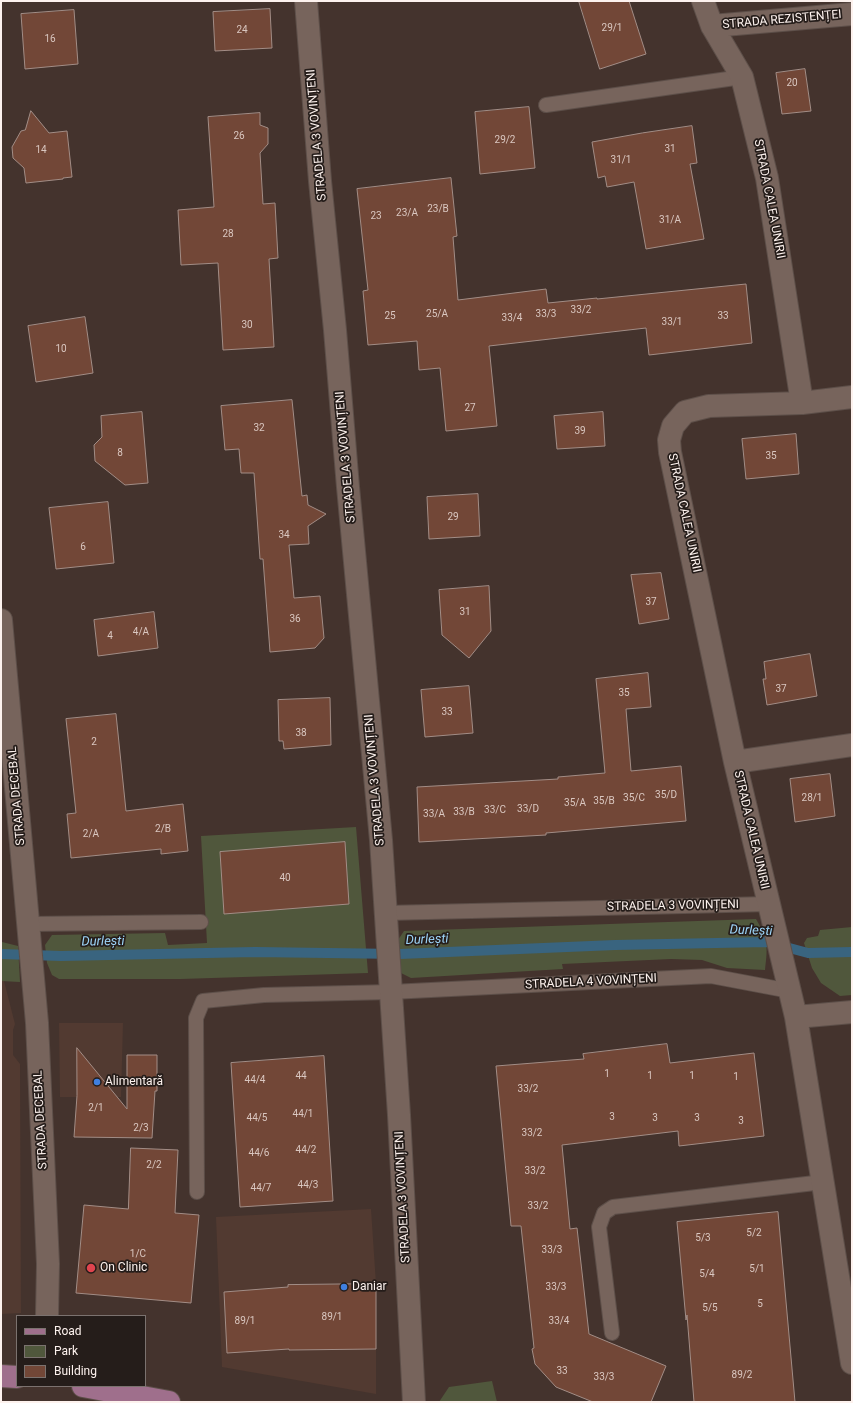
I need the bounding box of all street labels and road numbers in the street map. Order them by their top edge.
street label: STRADA REZISTENȚEI [722,8,842,32]
street label: STRADELA 3 VOVINȚENI [304,69,330,201]
street label: STRADA CALEA UNIRII [750,138,788,260]
street label: STRADELA 3 VOVINȚENI [333,391,359,523]
street label: STRADA CALEA UNIRII [664,452,704,574]
street label: STRADELA 3 VOVINȚENI [362,714,388,846]
street label: STRADA DECEBAL [6,746,28,846]
street label: STRADA CALEA UNIRII [730,769,772,891]
street label: STRADELA 3 VOVINȚENI [607,898,739,914]
street label: STRADELA 4 VOVINȚENI [525,971,657,993]
street label: STRADA DECEBAL [31,1070,51,1170]
street label: STRADELA 3 VOVINȚENI [392,1131,414,1263]

